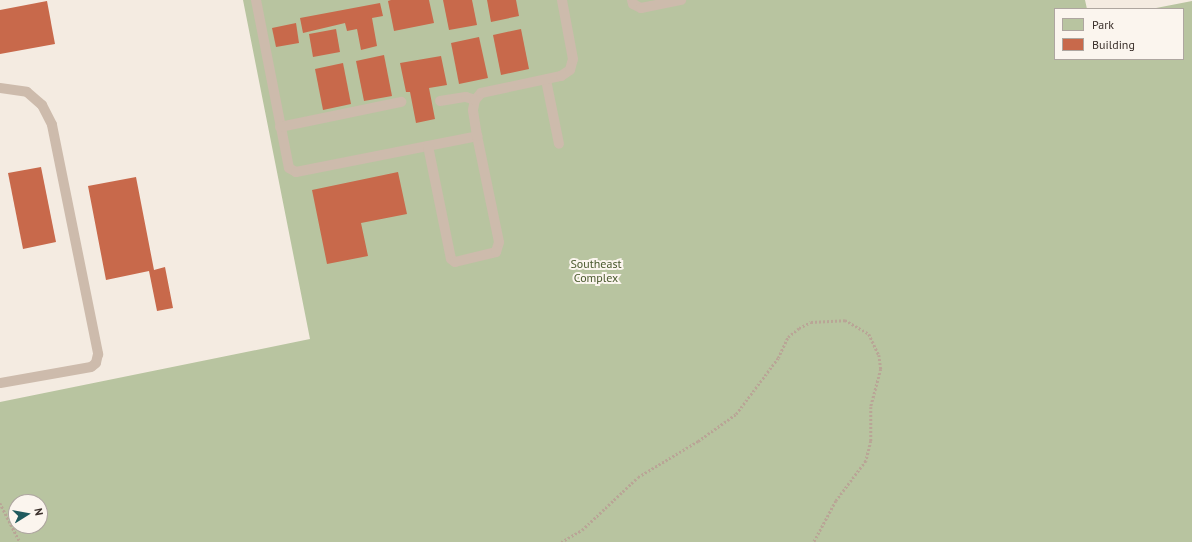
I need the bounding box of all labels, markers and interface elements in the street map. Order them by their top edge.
legend [1054,8,1184,60]
text: Park [1092,17,1114,32]
text: Building [1092,37,1135,52]
park label: Southeast Complex [570,257,622,285]
north arrow [8,494,48,534]
text: N [31,507,46,517]

